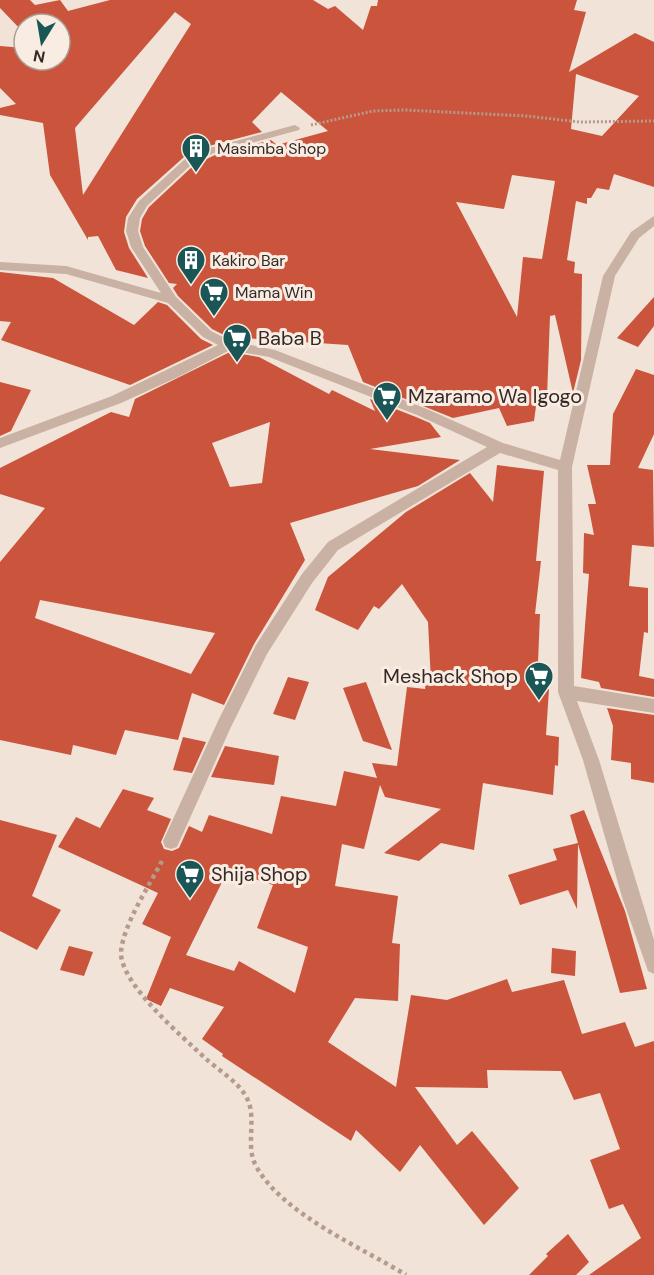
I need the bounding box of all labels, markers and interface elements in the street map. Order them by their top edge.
north arrow [12,12,72,72]
text: N [32,45,47,68]
building icon: Masimba Shop [180,132,212,174]
place label: Masimba Shop [217,138,326,159]
building icon: Kakiro Bar [175,244,207,286]
place label: Kakiro Bar [212,250,285,271]
supermarket icon: Mama Win [198,276,230,318]
place label: Mama Win [235,282,313,303]
supermarket icon: Baba B [221,322,253,364]
place label: Baba B [258,325,322,351]
supermarket icon: Mzaramo Wa Igogo [371,380,403,422]
place label: Mzaramo Wa Igogo [408,383,582,409]
supermarket icon: Meshack Shop [523,660,555,702]
place label: Meshack Shop [383,663,518,689]
supermarket icon: Shija Shop [174,858,206,900]
place label: Shija Shop [211,861,307,887]

